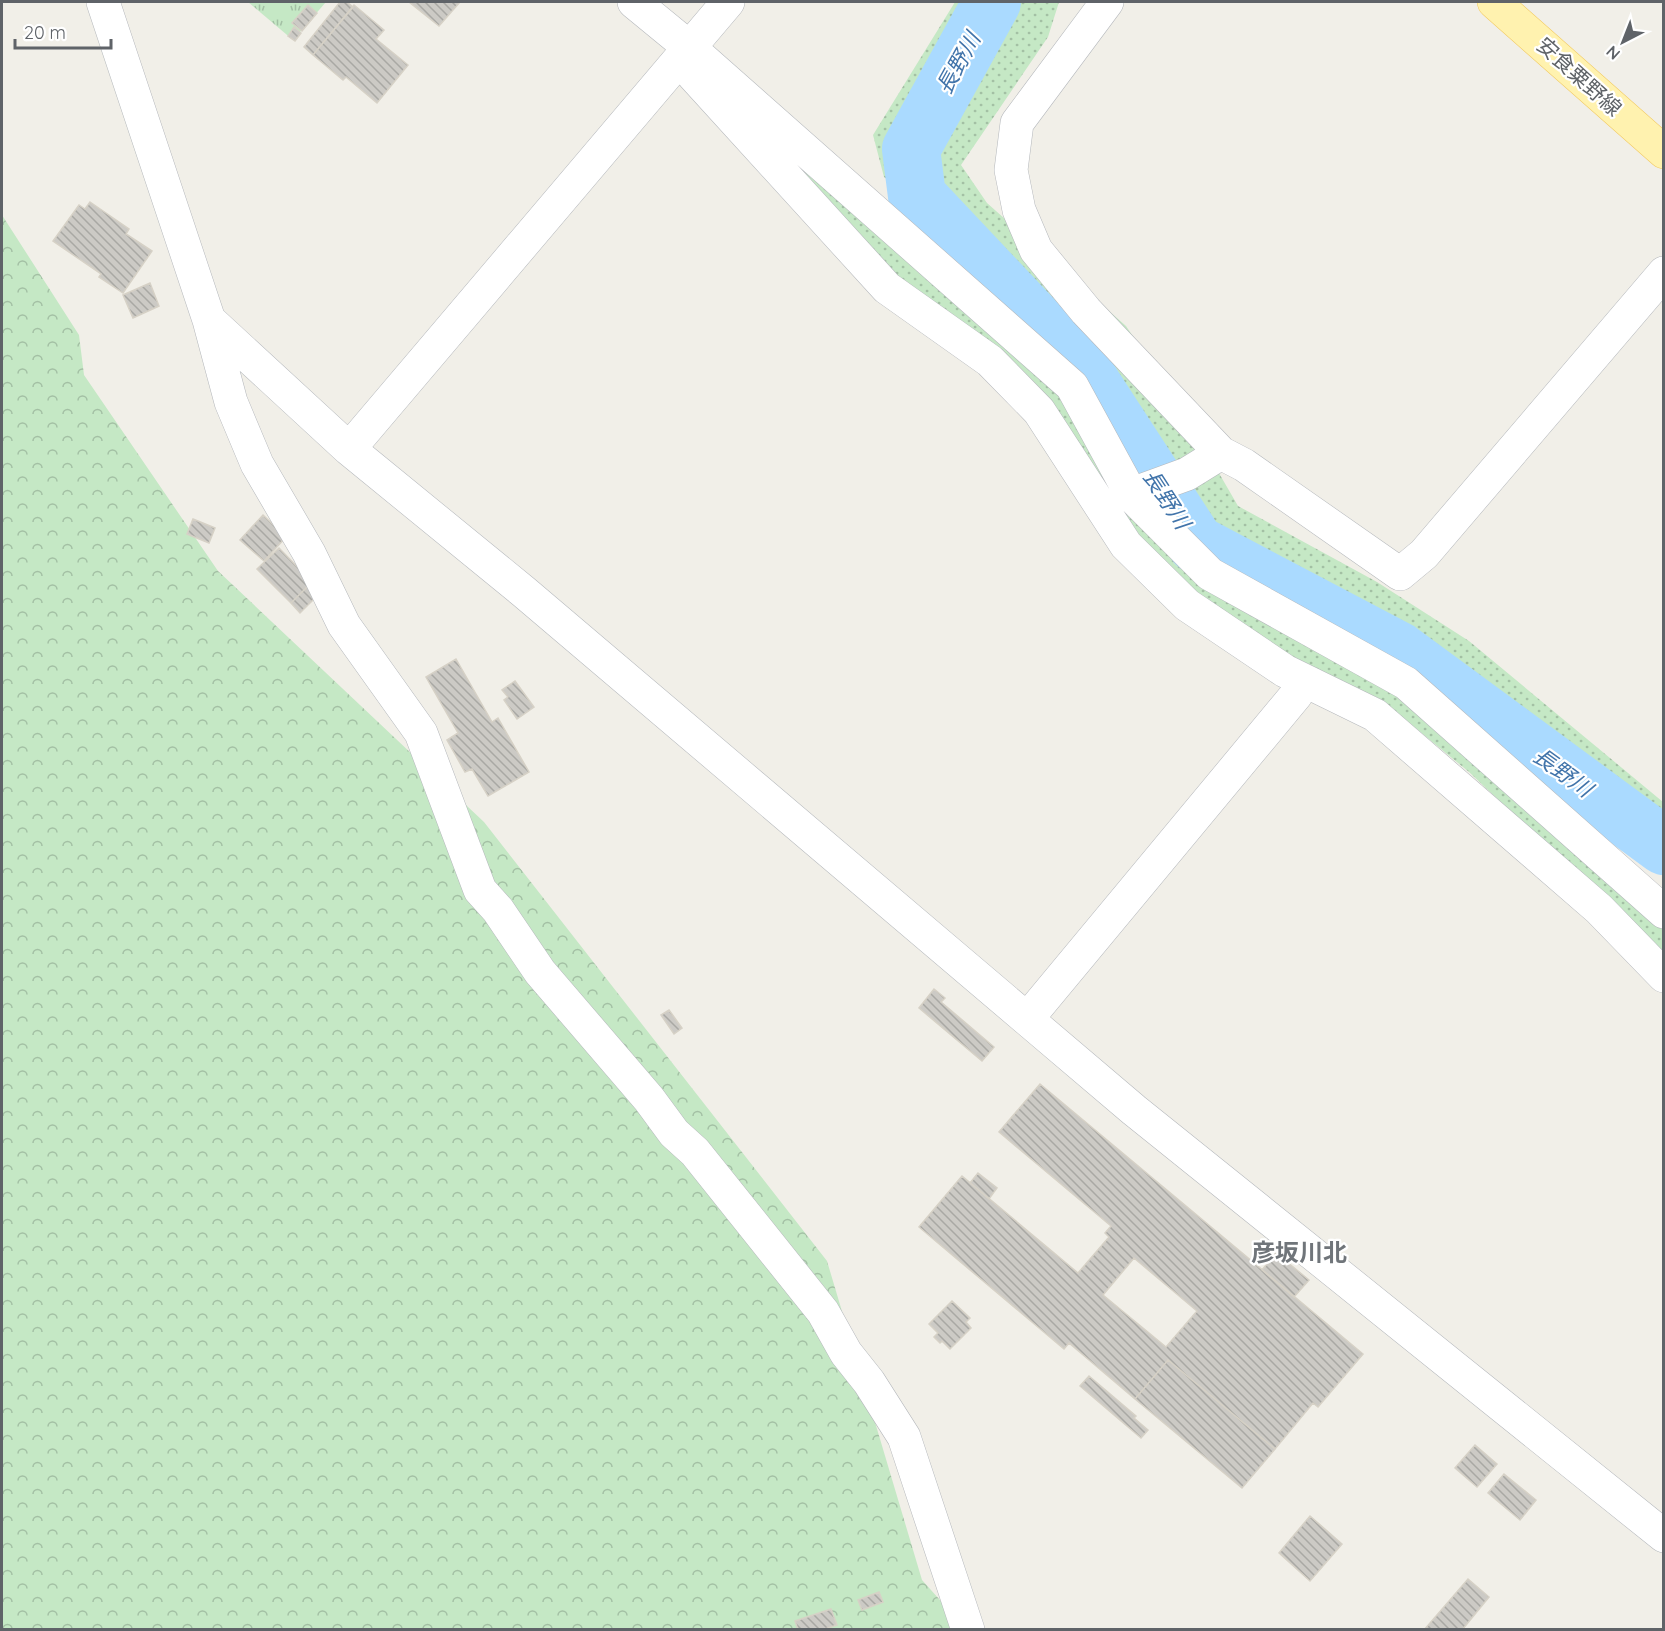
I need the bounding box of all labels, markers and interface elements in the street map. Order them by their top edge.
scale bar [15,12,111,50]
north arrow [1593,12,1653,72]
text: 20 m [24,21,66,44]
water label: 長野川 [930,26,987,99]
street label: 安食粟野線 [1532,31,1627,121]
text: N [1602,42,1624,65]
water label: 長野川 [1137,464,1198,536]
water label: 長野川 [1528,741,1600,804]
district label: 彦坂川北 [1251,1237,1347,1267]

